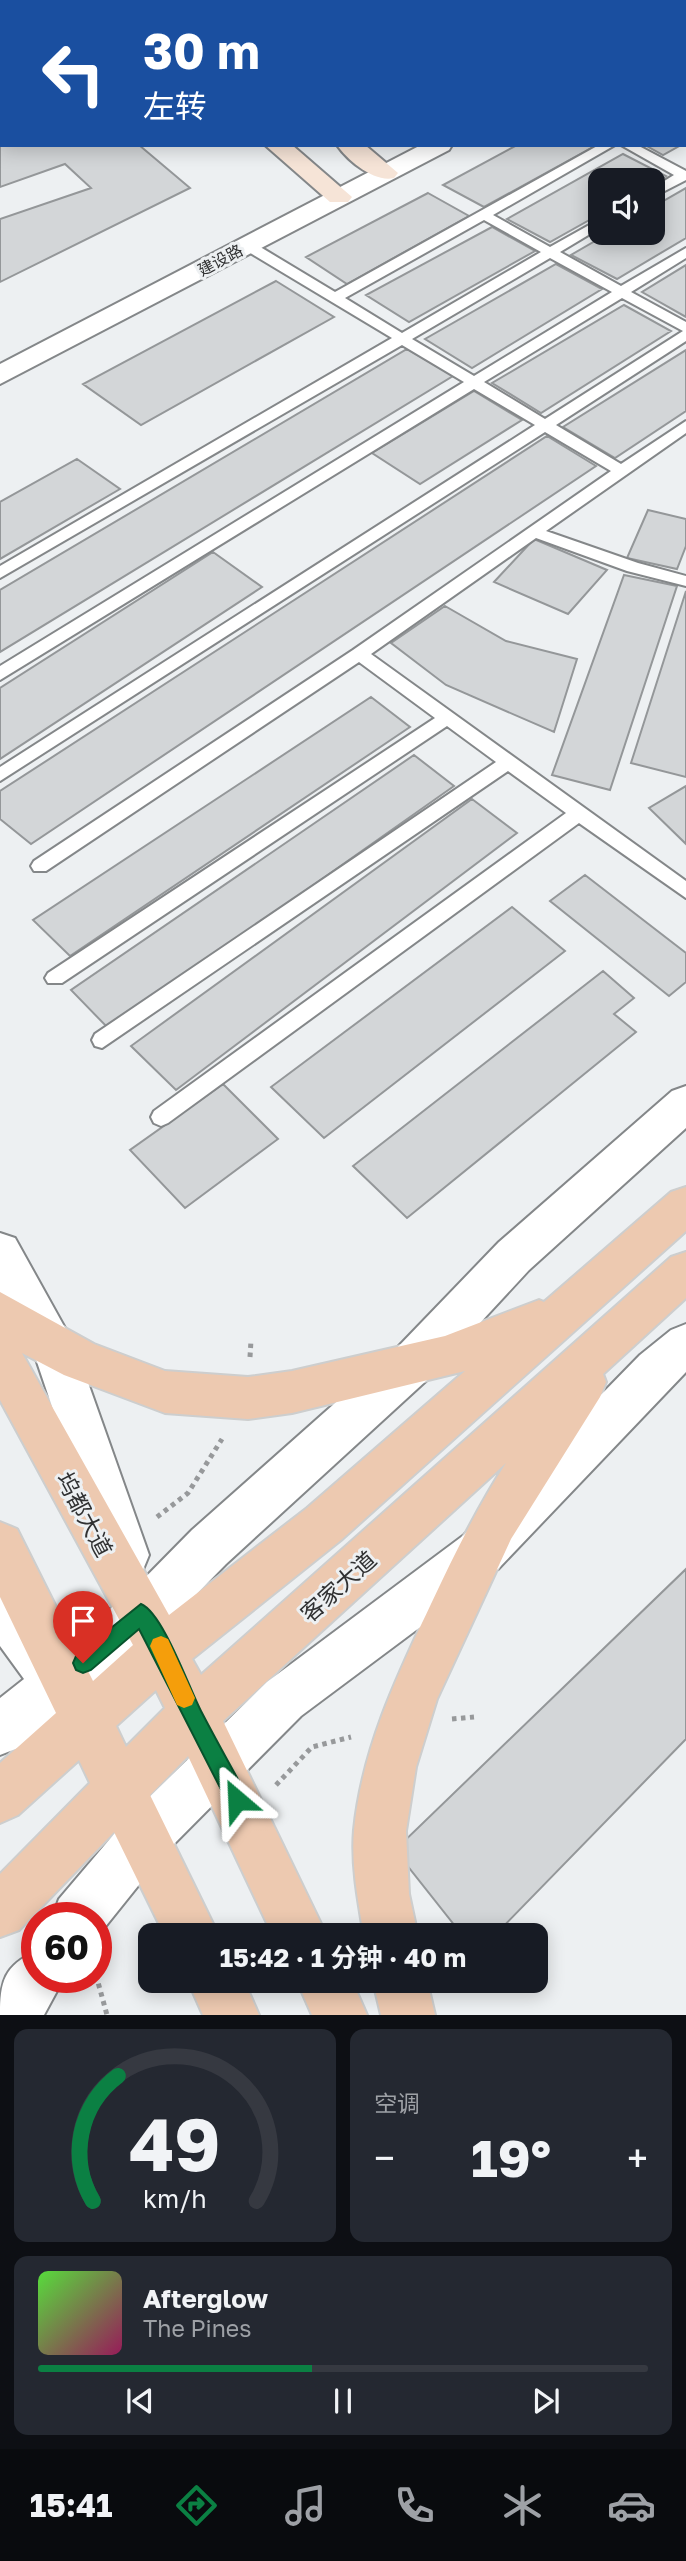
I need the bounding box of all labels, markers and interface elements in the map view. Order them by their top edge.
text: 30 m [143,21,260,80]
icon: left [28,28,119,119]
text: 左转 [143,87,207,125]
map controls [588,168,665,245]
button: sound [588,168,665,245]
street label: 建设路 [194,240,246,280]
street label: 坞都大道 [51,1467,119,1561]
street label: 客家大道 [294,1545,382,1627]
pin [53,1591,113,1663]
icon: arrive [64,1602,102,1640]
position arrow [200,1763,274,1837]
speed limit sign: 60 [21,1902,112,1993]
text: 15:42 · 1 分钟 · 40 m [220,1942,466,1973]
text: 空调 [374,2089,420,2117]
text: 49 [129,2101,221,2188]
text: 19° [471,2126,551,2188]
text: − [374,2135,395,2180]
text: + [627,2135,648,2180]
text: km/h [143,2183,207,2214]
text: Afterglow [143,2283,268,2314]
text: The Pines [143,2314,251,2342]
icon: previous [121,2382,159,2420]
icon: pause [324,2382,362,2420]
icon: next [527,2382,565,2420]
icon: directions [172,2481,221,2530]
icon: music [281,2481,330,2530]
icon: phone [390,2481,439,2530]
icon: climate [498,2481,547,2530]
icon: car [607,2481,656,2530]
text: 15:41 [30,2486,113,2524]

